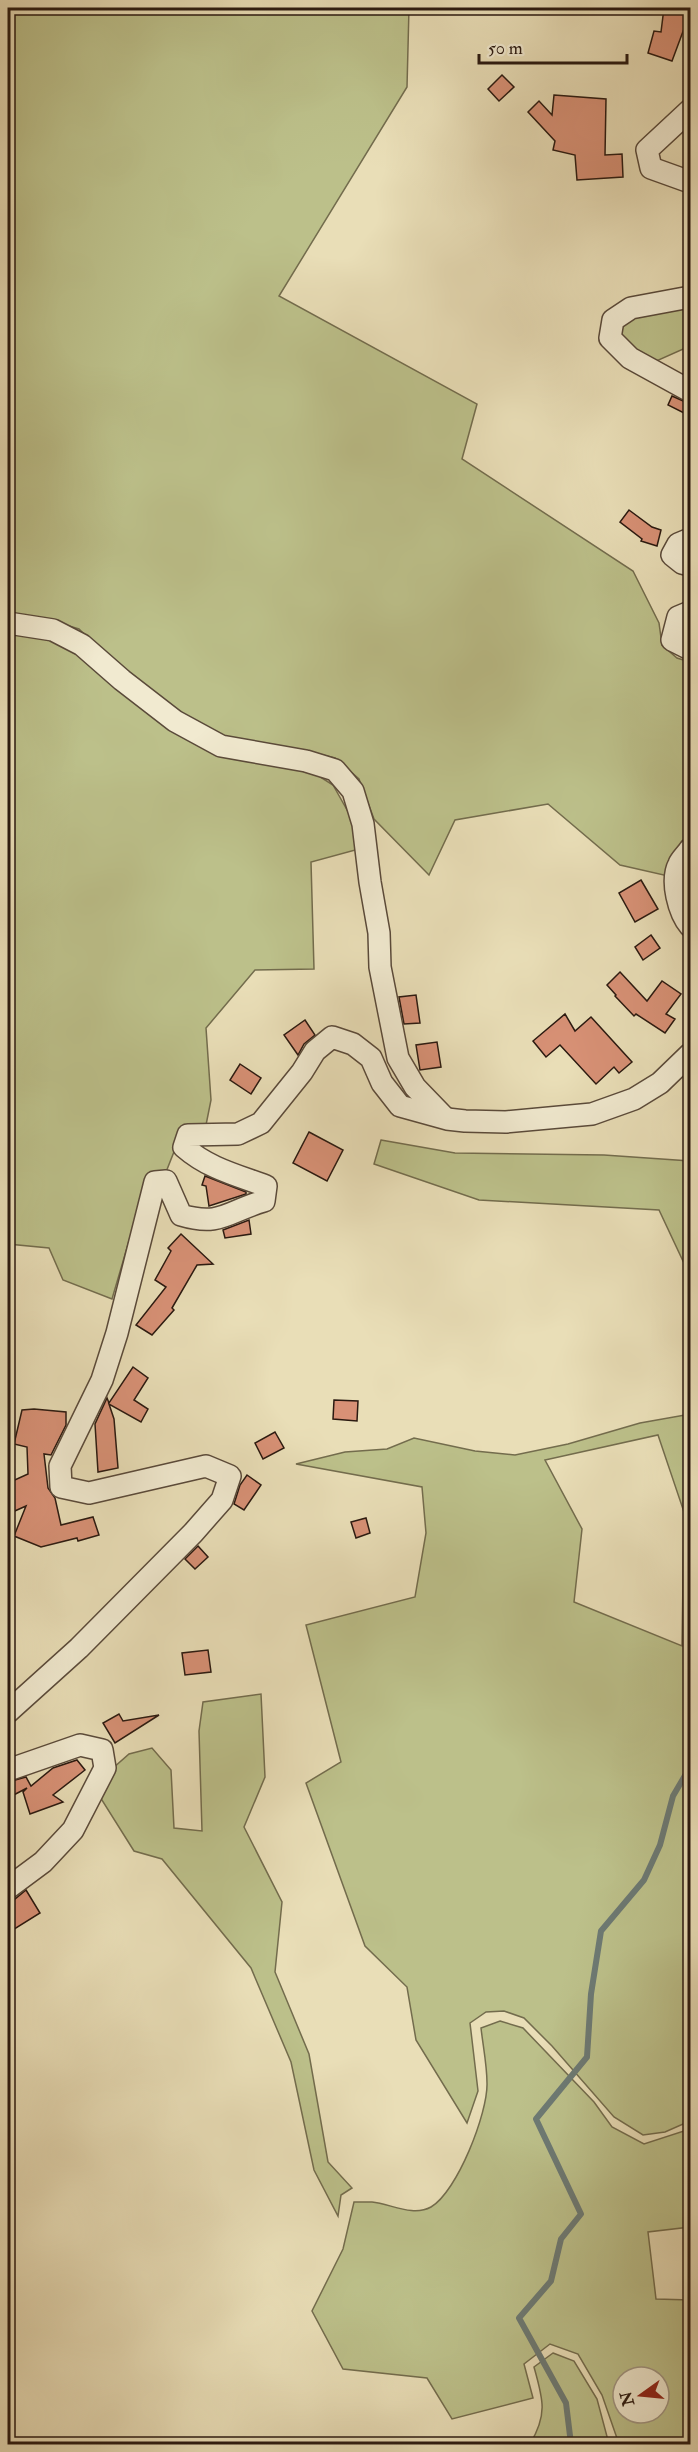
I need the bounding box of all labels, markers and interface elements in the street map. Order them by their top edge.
scale bar [479,27,628,65]
text: 50 m [488,37,523,60]
north arrow [611,2365,671,2425]
text: N [616,2388,639,2409]

